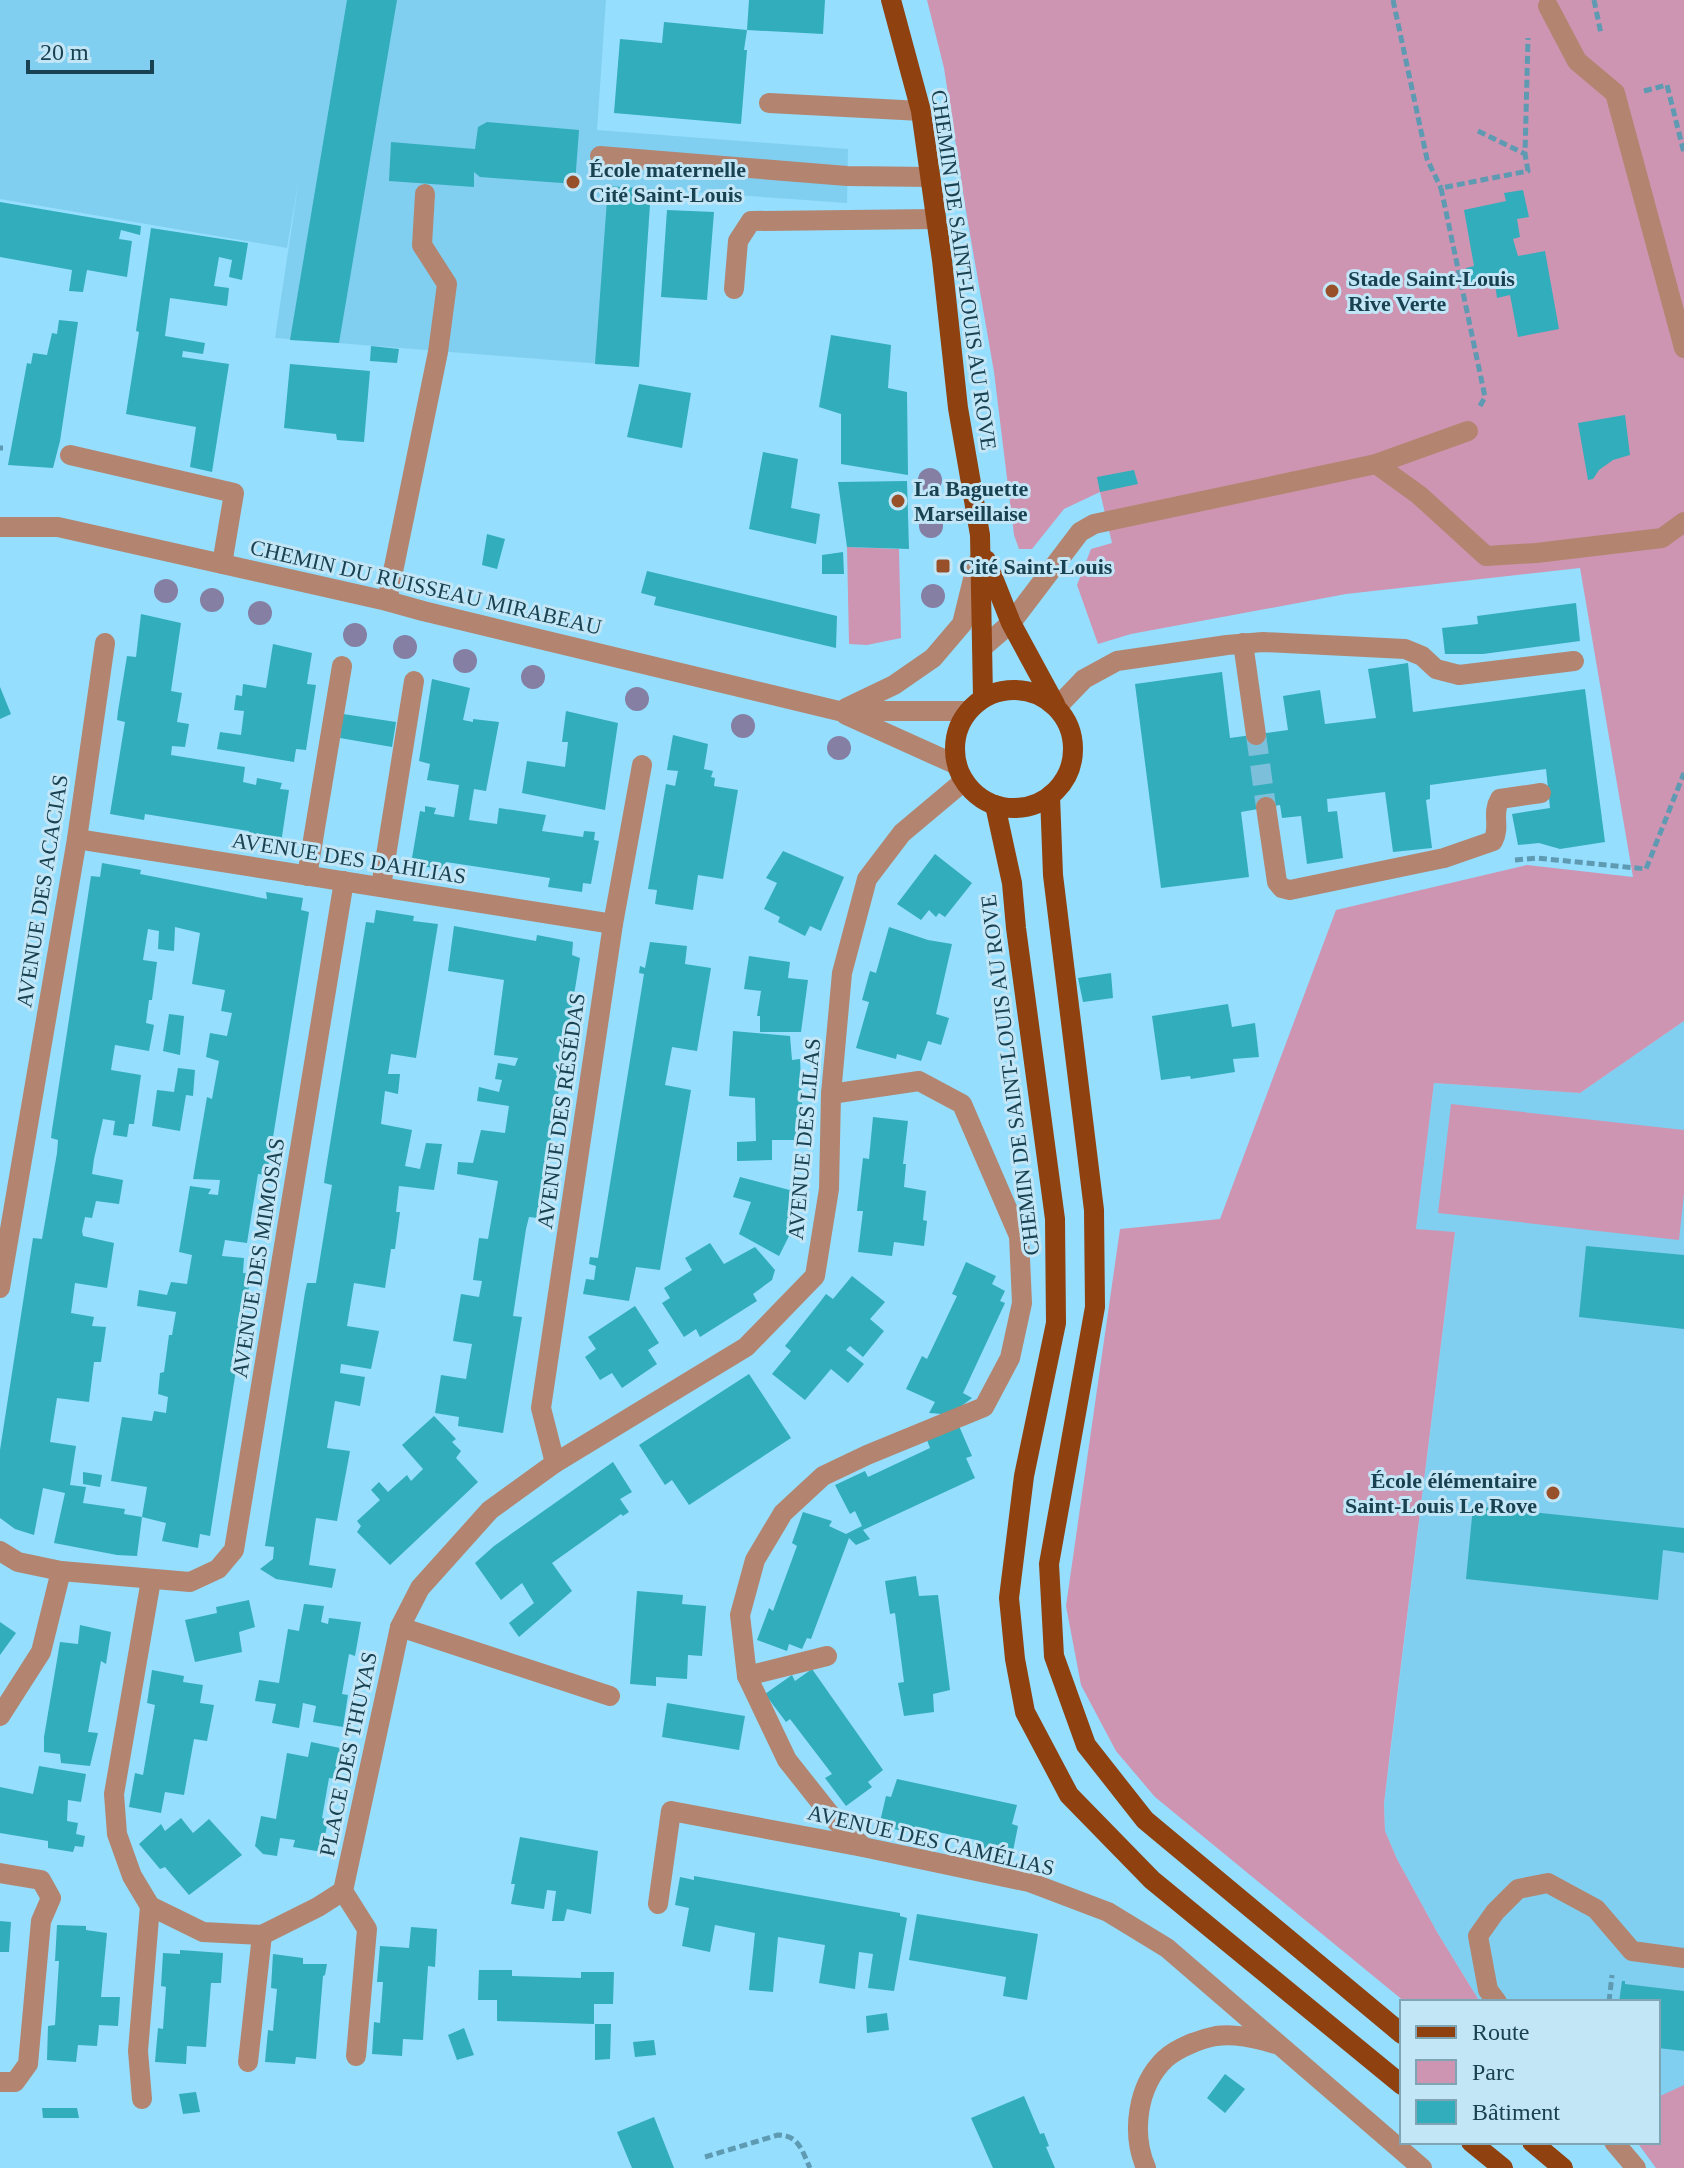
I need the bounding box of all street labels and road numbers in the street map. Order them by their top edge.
street label: CHEMIN DE SAINT-LOUIS AU ROVE [926,88,1002,452]
street label: CHEMIN DU RUISSEAU MIRABEAU [248,534,604,640]
street label: AVENUE DES ACACIAS [11,773,73,1009]
street label: AVENUE DES DAHLIAS [230,827,468,889]
street label: CHEMIN DE SAINT-LOUIS AU ROVE [975,893,1045,1257]
street label: AVENUE DES RÉSÉDAS [532,991,590,1231]
street label: AVENUE DES LILAS [783,1037,825,1241]
street label: AVENUE DES MIMOSAS [227,1136,289,1380]
street label: PLACE DES THUYAS [314,1649,382,1859]
street label: AVENUE DES CAMÉLIAS [805,1799,1057,1881]

